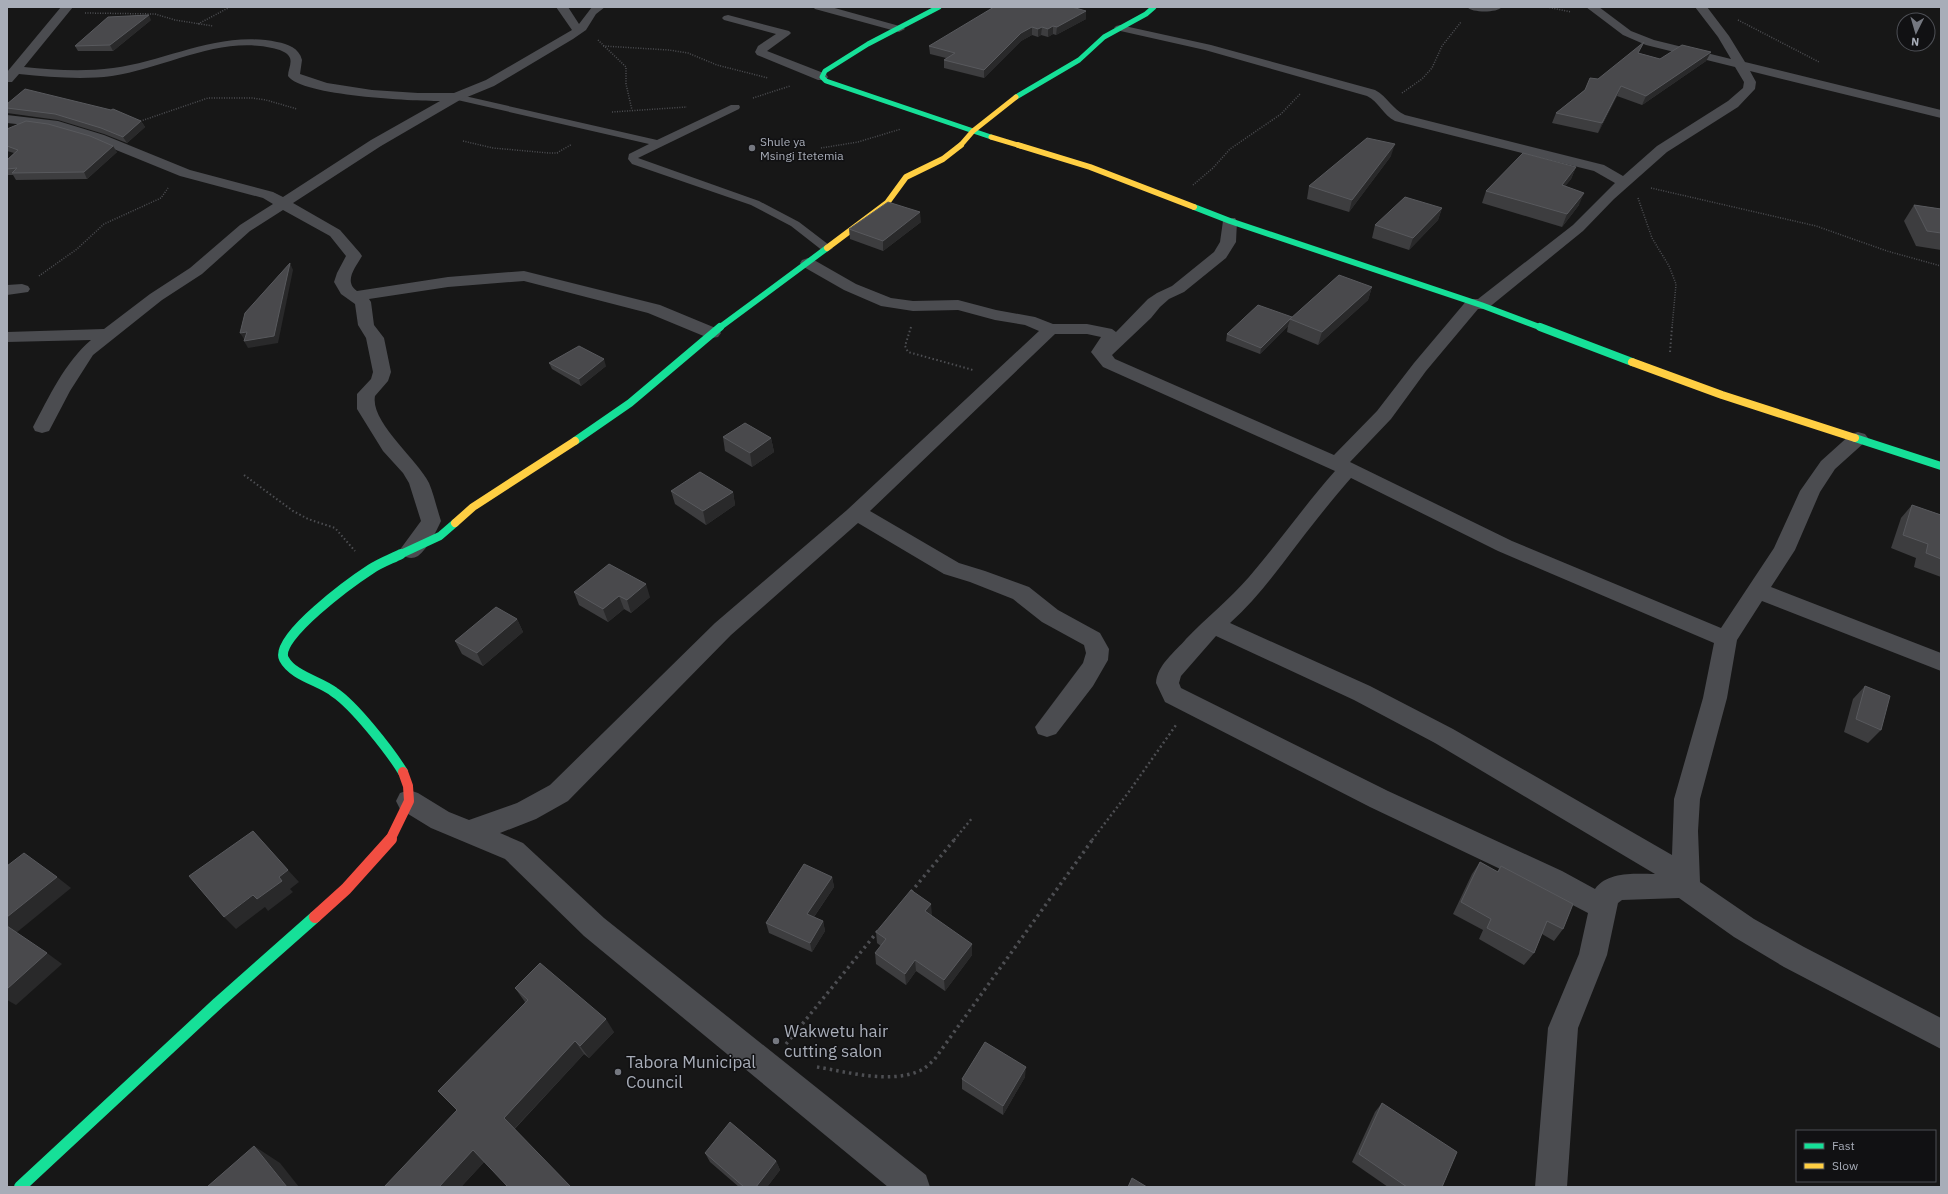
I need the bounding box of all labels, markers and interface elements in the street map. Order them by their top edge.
north arrow [1896,12,1936,52]
text: N [1911,35,1920,49]
place label: Shule ya Msingi Itetemia [760,134,844,163]
marker: Shule ya Msingi Itetemia [747,143,757,153]
place label: Wakwetu hair cutting salon [784,1020,888,1062]
marker: Wakwetu hair cutting salon [771,1036,781,1046]
place label: Tabora Municipal Council [626,1051,756,1093]
marker: Tabora Municipal Council [613,1067,623,1077]
legend [1796,1130,1936,1182]
text: Fast [1832,1138,1855,1153]
text: Slow [1832,1158,1858,1173]

